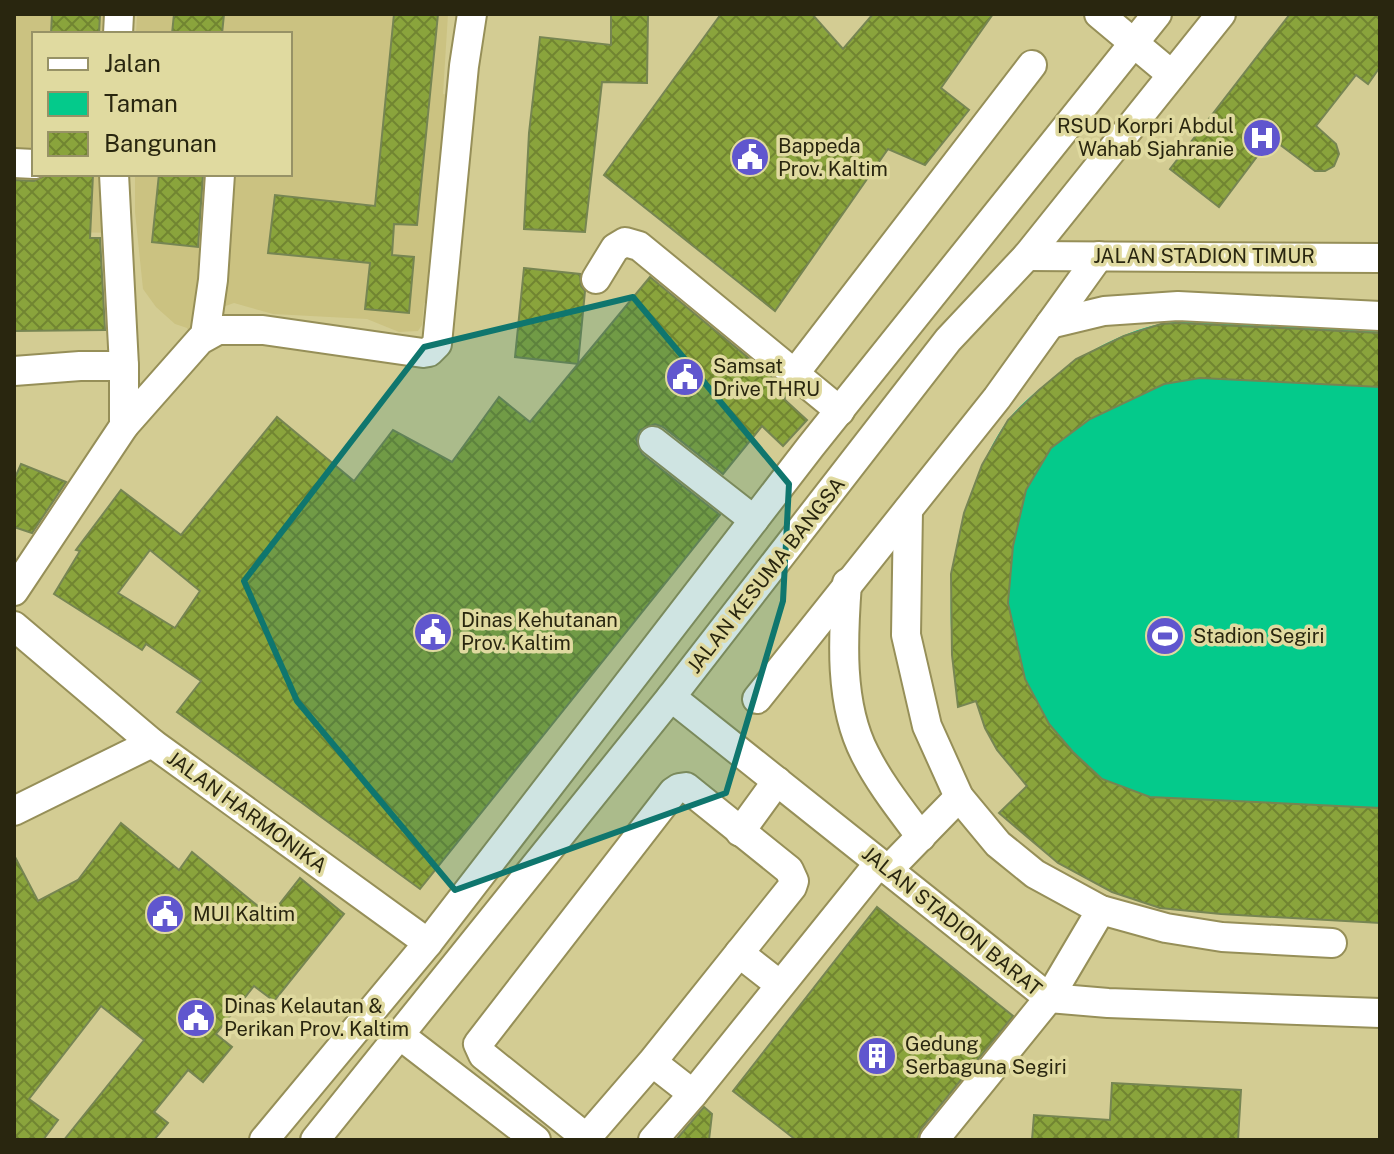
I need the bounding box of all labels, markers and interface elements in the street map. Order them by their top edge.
legend [32,32,292,176]
text: Jalan [104,49,161,77]
text: Taman [104,89,178,117]
place label: RSUD Korpri Abdul Wahab Sjahranie [1057,114,1234,161]
hospital icon: RSUD Korpri Abdul Wahab Sjahranie [1241,117,1283,159]
text: Bangunan [104,129,217,157]
place label: Bappeda Prov. Kaltim [778,134,888,181]
public building icon: Bappeda Prov. Kaltim [729,136,771,178]
street label: JALAN STADION TIMUR [1093,244,1315,268]
place label: Samsat Drive THRU [713,354,820,401]
public building icon: Samsat Drive THRU [664,356,706,398]
street label: JALAN KESUMA BANGSA [682,472,850,678]
place label: Dinas Kehutanan Prov. Kaltim [461,608,618,655]
public building icon: Dinas Kehutanan Prov. Kaltim [412,611,454,653]
sports icon: Stadion Segiri [1144,615,1186,657]
place label: Stadion Segiri [1193,624,1324,648]
street label: JALAN HARMONIKA [162,746,332,878]
street label: JALAN STADION BARAT [857,841,1047,1001]
public building icon: MUI Kaltim [144,893,186,935]
place label: MUI Kaltim [193,902,295,926]
place label: Dinas Kelautan & Perikan Prov. Kaltim [224,994,409,1041]
public building icon: Dinas Kelautan & Perikan Prov. Kaltim [175,997,217,1039]
place label: Gedung Serbaguna Segiri [905,1032,1067,1079]
building icon: Gedung Serbaguna Segiri [856,1035,898,1077]

